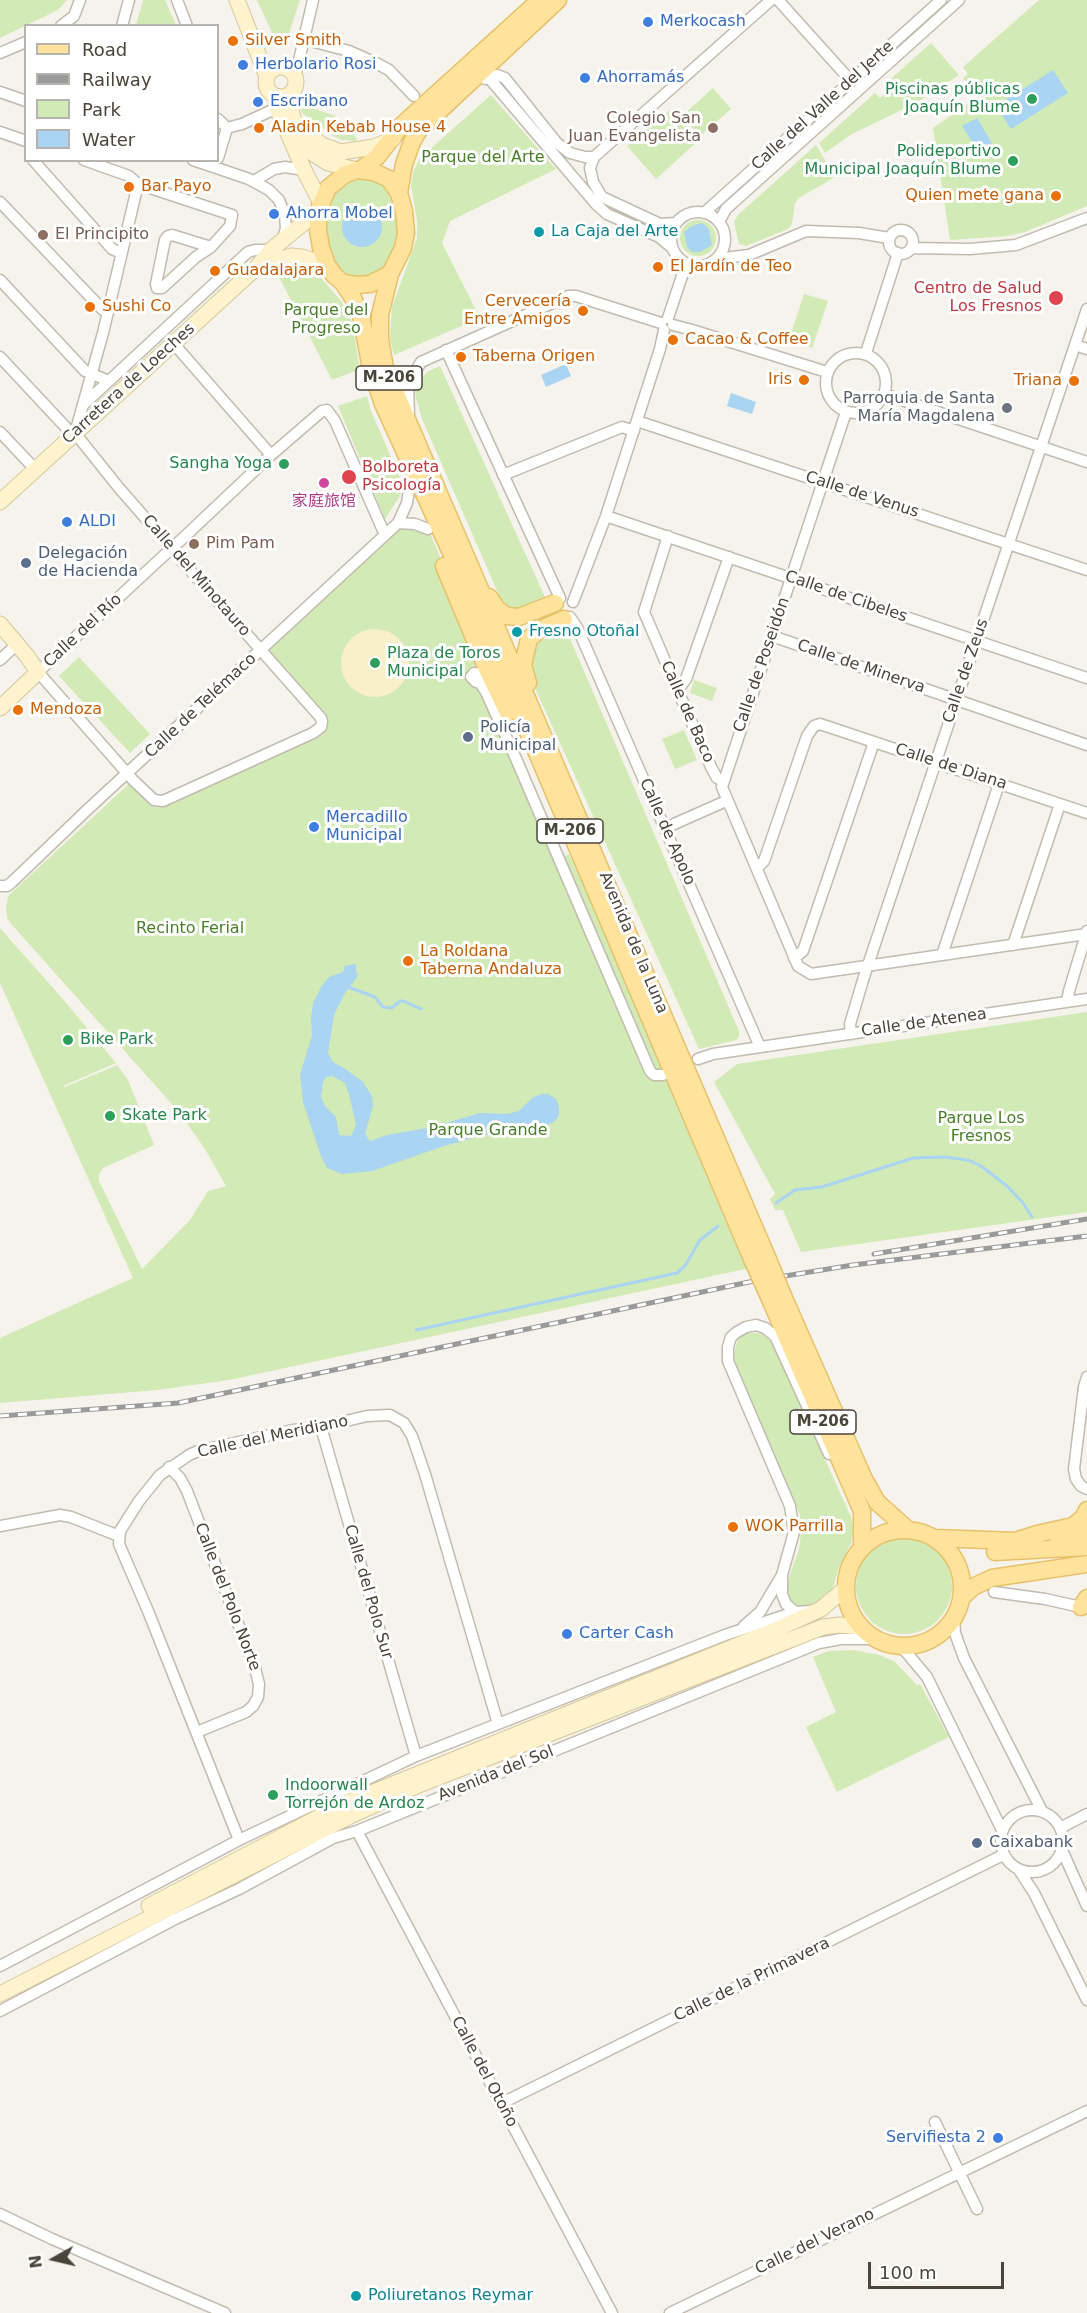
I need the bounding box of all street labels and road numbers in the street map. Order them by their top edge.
street label: Calle del Valle del Jerte [748,37,898,175]
street label: Carretera de Loeches [59,320,199,448]
road number: M-206 [356,366,422,390]
street label: Calle de Venus [803,468,921,522]
street label: Calle del Minotauro [138,511,254,641]
street label: Calle de Cibeles [782,567,910,627]
street label: Calle del Río [40,590,126,672]
street label: Calle de Poseidón [730,595,794,735]
street label: Calle de Zeus [939,616,993,726]
street label: Calle de Minerva [795,636,927,698]
street label: Calle de Telémaco [141,650,261,762]
street label: Calle de Baco [656,658,718,766]
street label: Calle de Diana [893,740,1009,794]
street label: Calle de Apolo [635,776,699,888]
road number: M-206 [537,819,603,843]
street label: Avenida de la Luna [594,869,672,1017]
street label: Calle de Atenea [860,1005,988,1041]
road number: M-206 [790,1410,856,1434]
street label: Calle del Meridiano [196,1412,350,1462]
street label: Calle del Polo Norte [190,1520,264,1674]
street label: Calle del Polo Sur [340,1522,396,1662]
street label: Avenida del Sol [435,1742,557,1806]
street label: Calle de la Primavera [671,1934,833,2026]
street label: Calle del Otoño [447,2013,521,2131]
street label: Calle del Verano [752,2205,878,2279]

